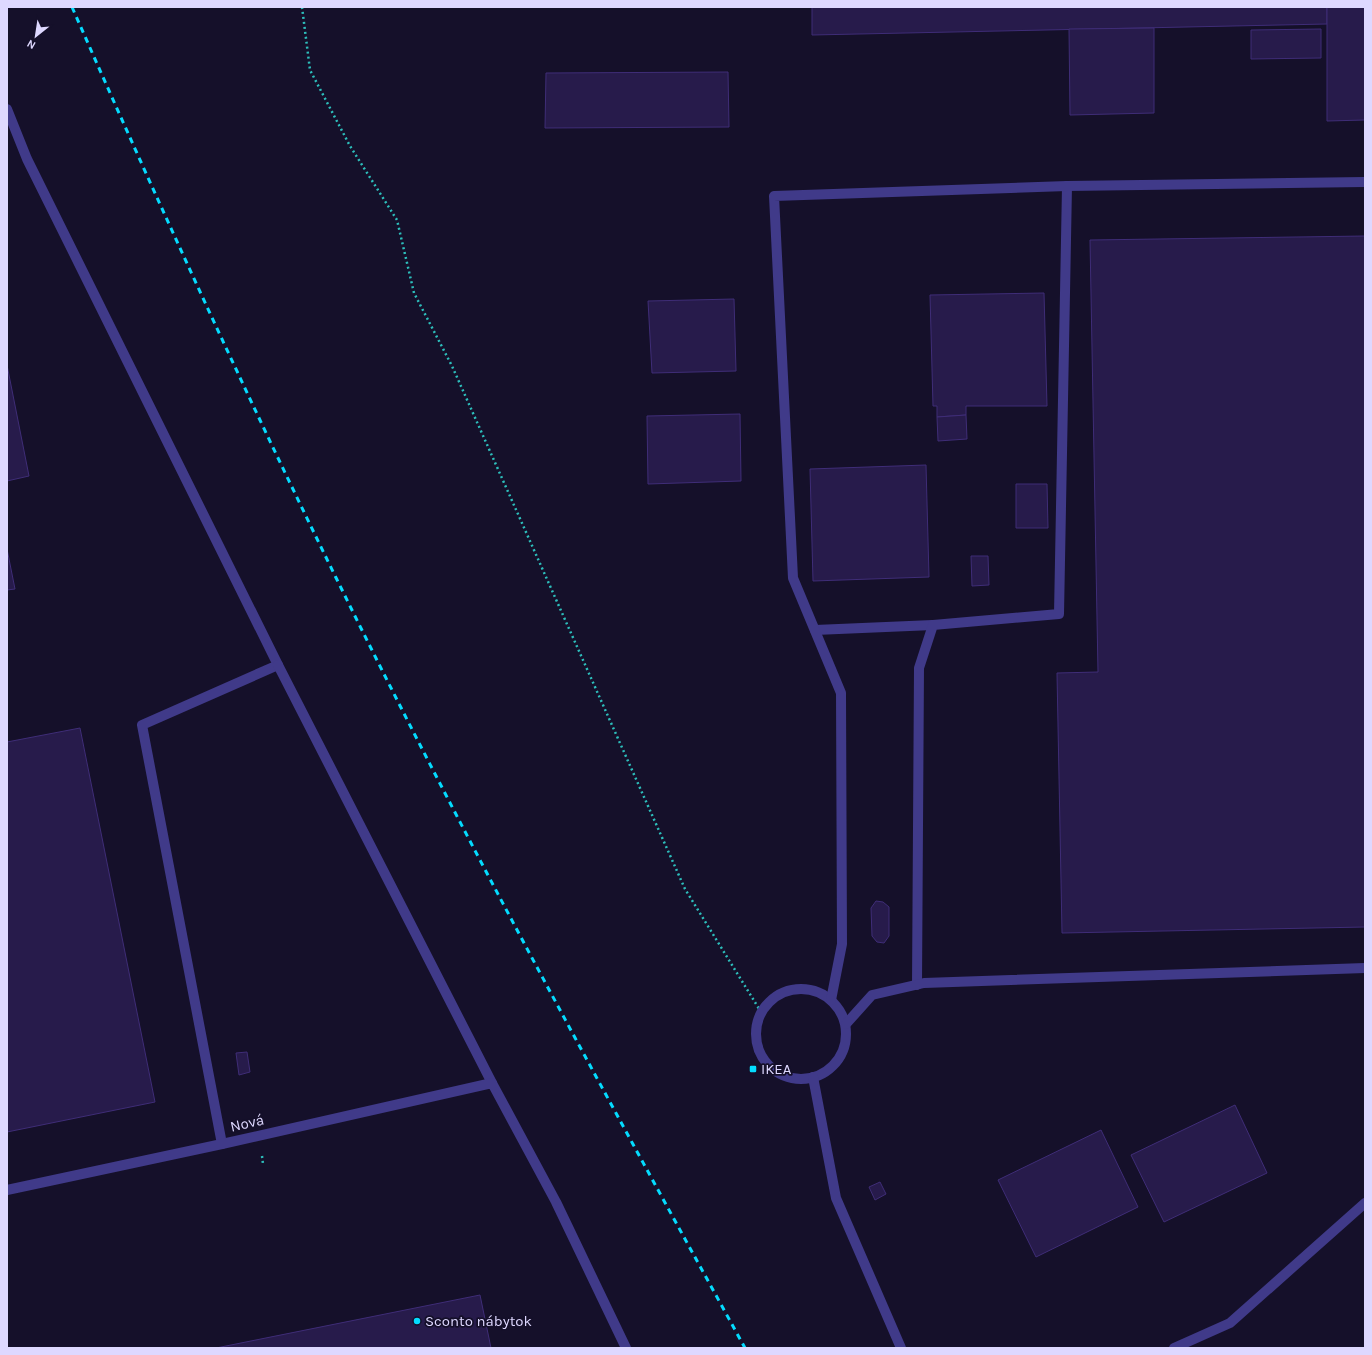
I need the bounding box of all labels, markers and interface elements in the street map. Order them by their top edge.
north arrow [16,16,56,56]
text: N [25,37,38,52]
place label: IKEA [761,1060,792,1078]
marker: IKEA [748,1064,758,1074]
street label: Nová [228,1110,266,1136]
place label: Sconto nábytok [425,1312,532,1330]
marker: Sconto nábytok [412,1316,422,1326]

